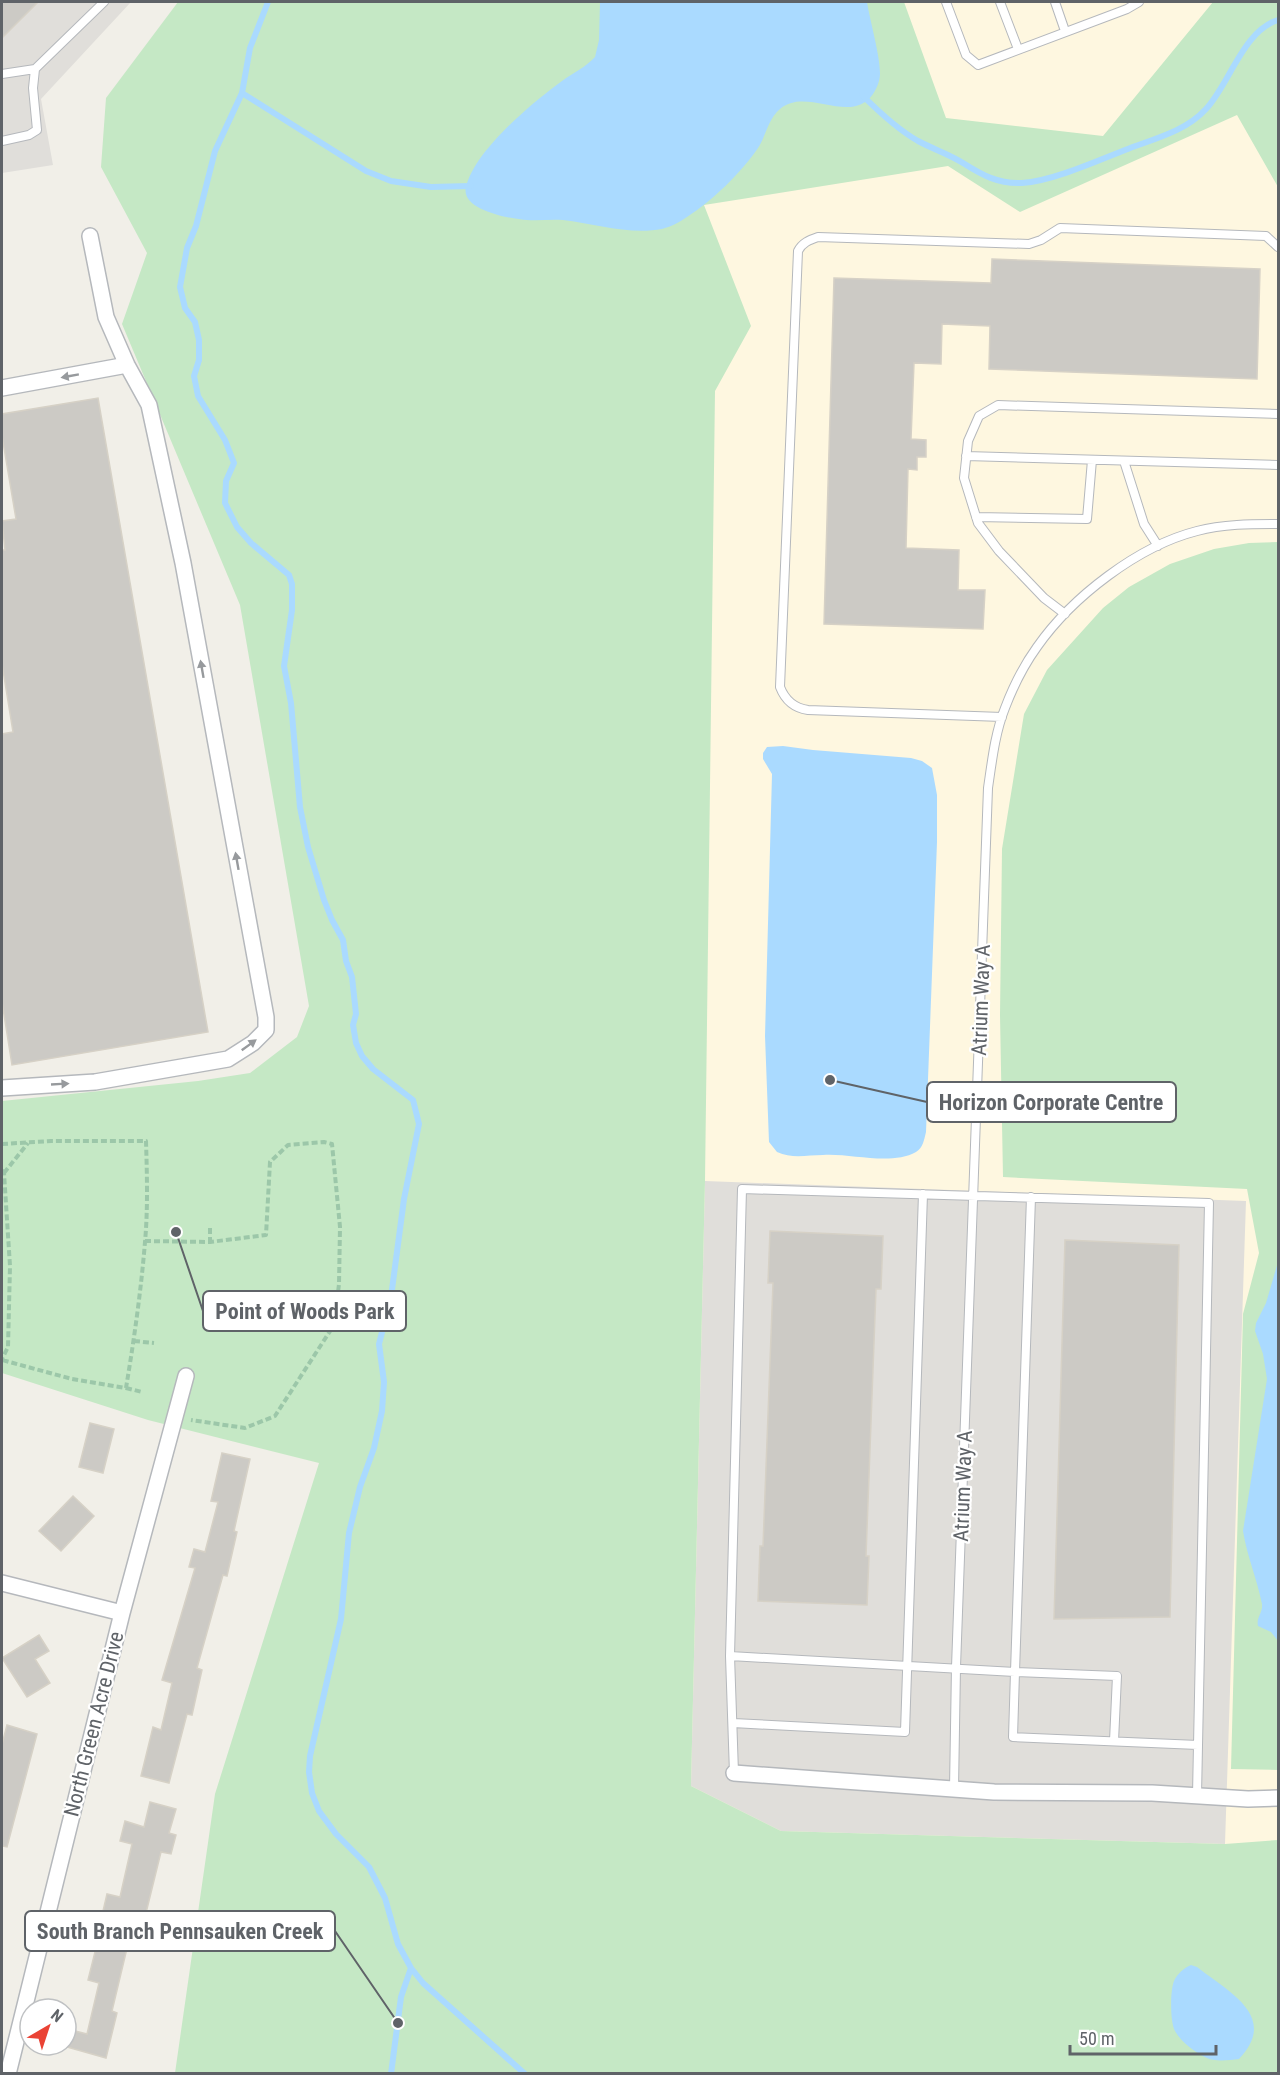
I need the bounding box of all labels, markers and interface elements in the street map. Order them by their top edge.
one-way arrow [60,372,79,381]
one-way arrow [198,659,207,678]
one-way arrow [232,851,241,870]
street label: Atrium Way A [967,944,995,1056]
one-way arrow [241,1040,256,1052]
one-way arrow [50,1080,69,1089]
callout: Horizon Corporate Centre [927,1082,1176,1122]
text: Horizon Corporate Centre [939,1090,1163,1115]
callout: Point of Woods Park [203,1291,406,1331]
text: Point of Woods Park [215,1299,395,1324]
street label: Atrium Way A [949,1430,977,1542]
street label: North Green Acre Drive [59,1629,129,1819]
callout: South Branch Pennsauken Creek [25,1911,335,1951]
text: South Branch Pennsauken Creek [37,1919,324,1944]
north arrow [18,1997,78,2057]
text: N [47,2005,67,2026]
scale bar [1070,2018,1216,2056]
text: 50 m [1079,2028,1114,2049]

